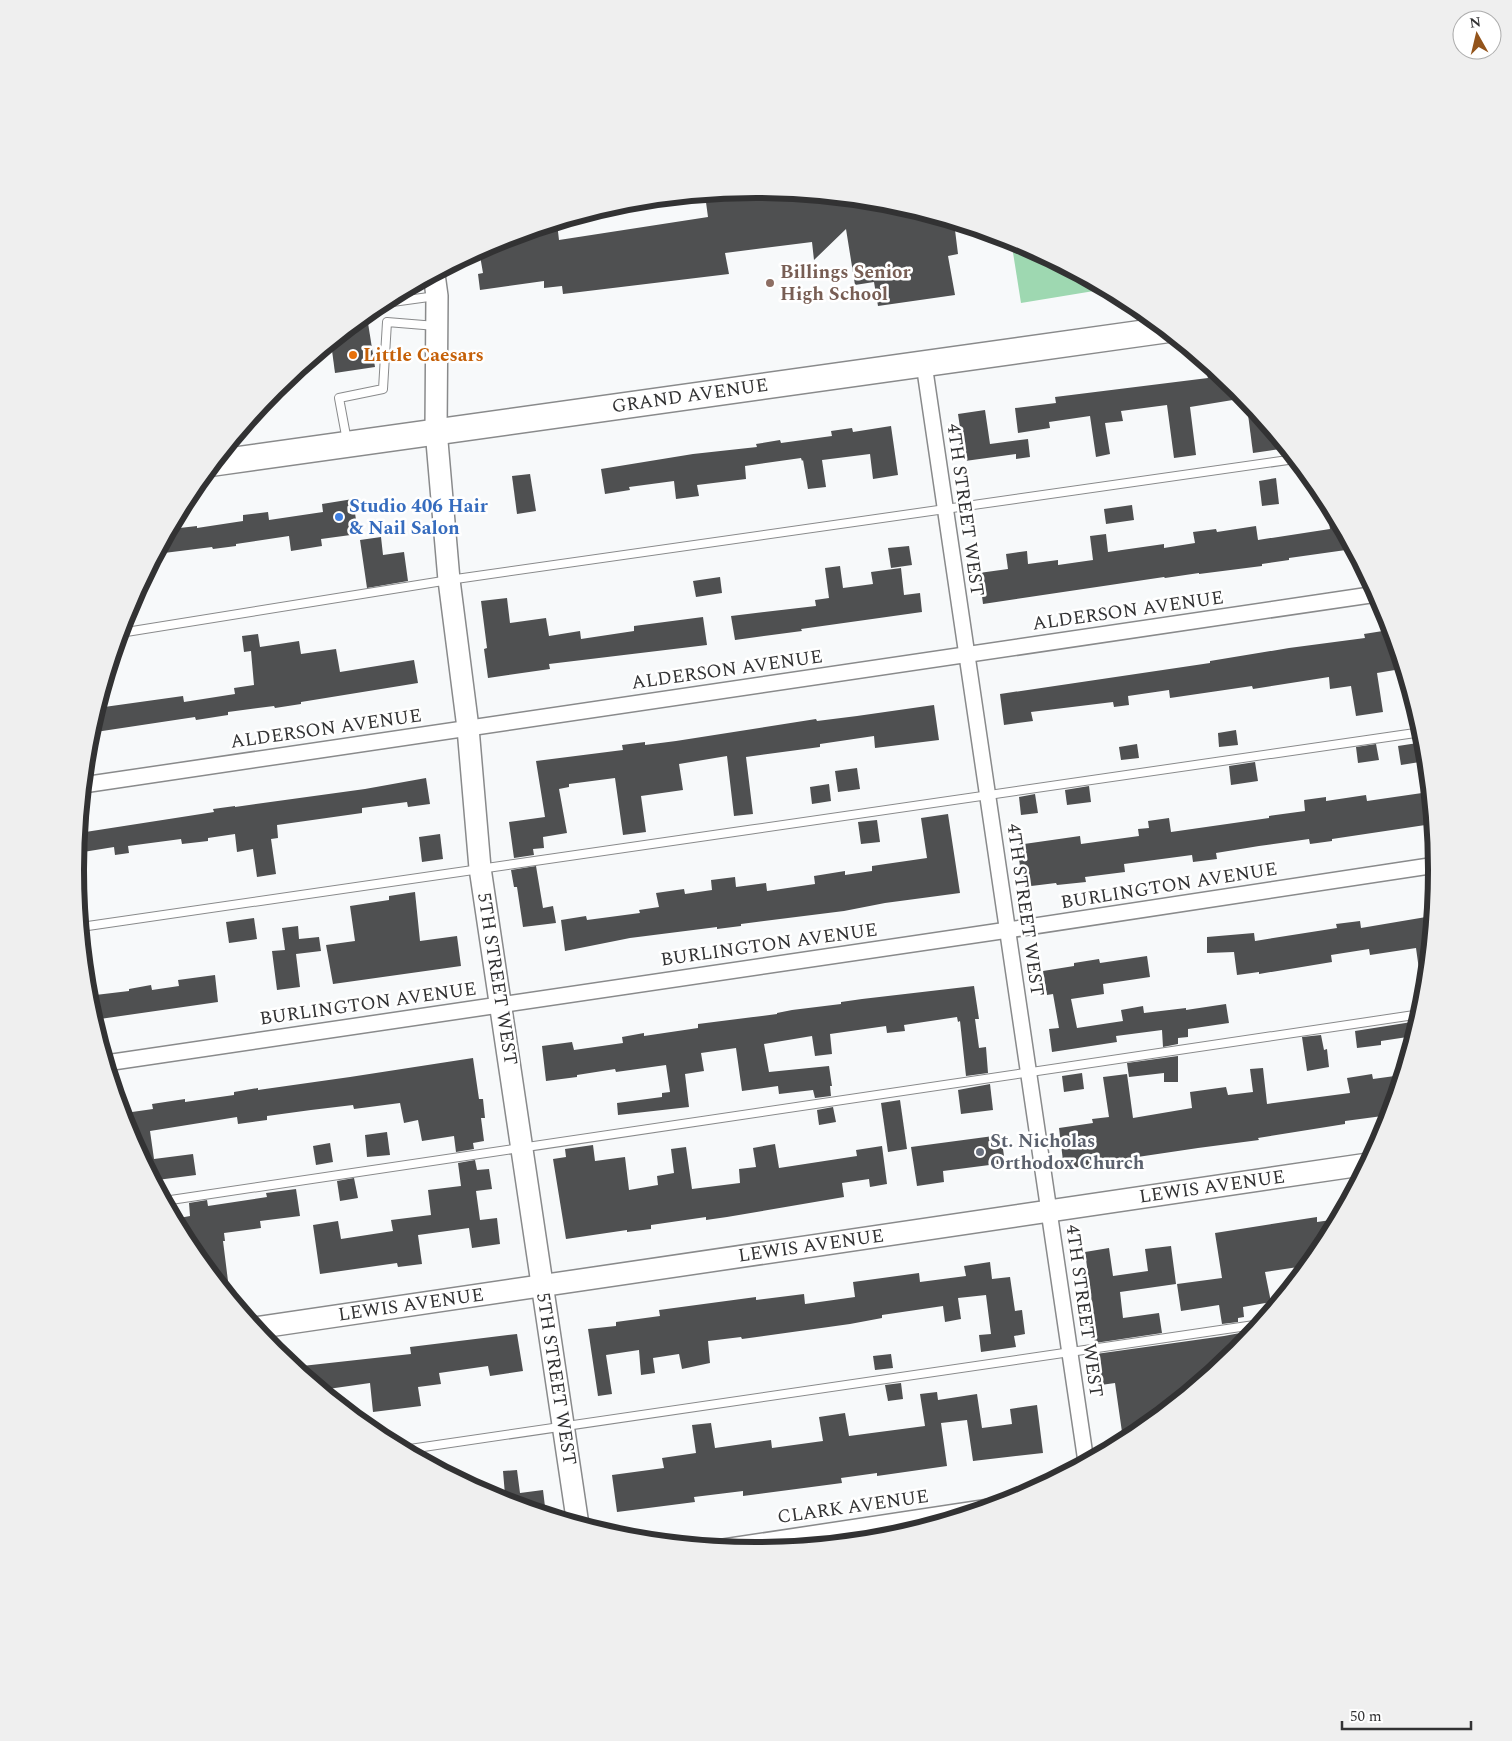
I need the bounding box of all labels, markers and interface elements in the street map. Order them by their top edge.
north arrow [1452,10,1502,60]
text: N [1468,11,1482,34]
place label: Billings Senior High School [780,258,911,309]
marker: Billings Senior High School [764,277,776,289]
place label: Little Caesars [363,341,484,370]
marker: Little Caesars [347,349,359,361]
street label: GRAND AVENUE [610,371,770,421]
street label: 4TH STREET WEST [939,422,991,598]
place label: Studio 406 Hair & Nail Salon [349,492,489,543]
marker: Studio 406 Hair & Nail Salon [333,511,345,523]
street label: ALDERSON AVENUE [1030,583,1226,639]
street label: ALDERSON AVENUE [629,642,825,698]
street label: ALDERSON AVENUE [228,701,424,757]
street label: 4TH STREET WEST [999,822,1051,998]
street label: BURLINGTON AVENUE [1059,855,1279,917]
street label: 5TH STREET WEST [469,891,525,1067]
street label: BURLINGTON AVENUE [659,915,879,975]
street label: BURLINGTON AVENUE [258,974,478,1034]
place label: St. Nicholas Orthodox Church [990,1127,1145,1178]
marker: St. Nicholas Orthodox Church [974,1146,986,1158]
street label: LEWIS AVENUE [1137,1162,1287,1212]
street label: LEWIS AVENUE [736,1221,886,1271]
street label: 4TH STREET WEST [1058,1223,1110,1399]
street label: LEWIS AVENUE [336,1280,486,1330]
street label: 5TH STREET WEST [528,1291,584,1467]
street label: CLARK AVENUE [776,1482,930,1532]
scale bar [1342,1698,1471,1730]
text: 50 m [1350,1705,1382,1728]

